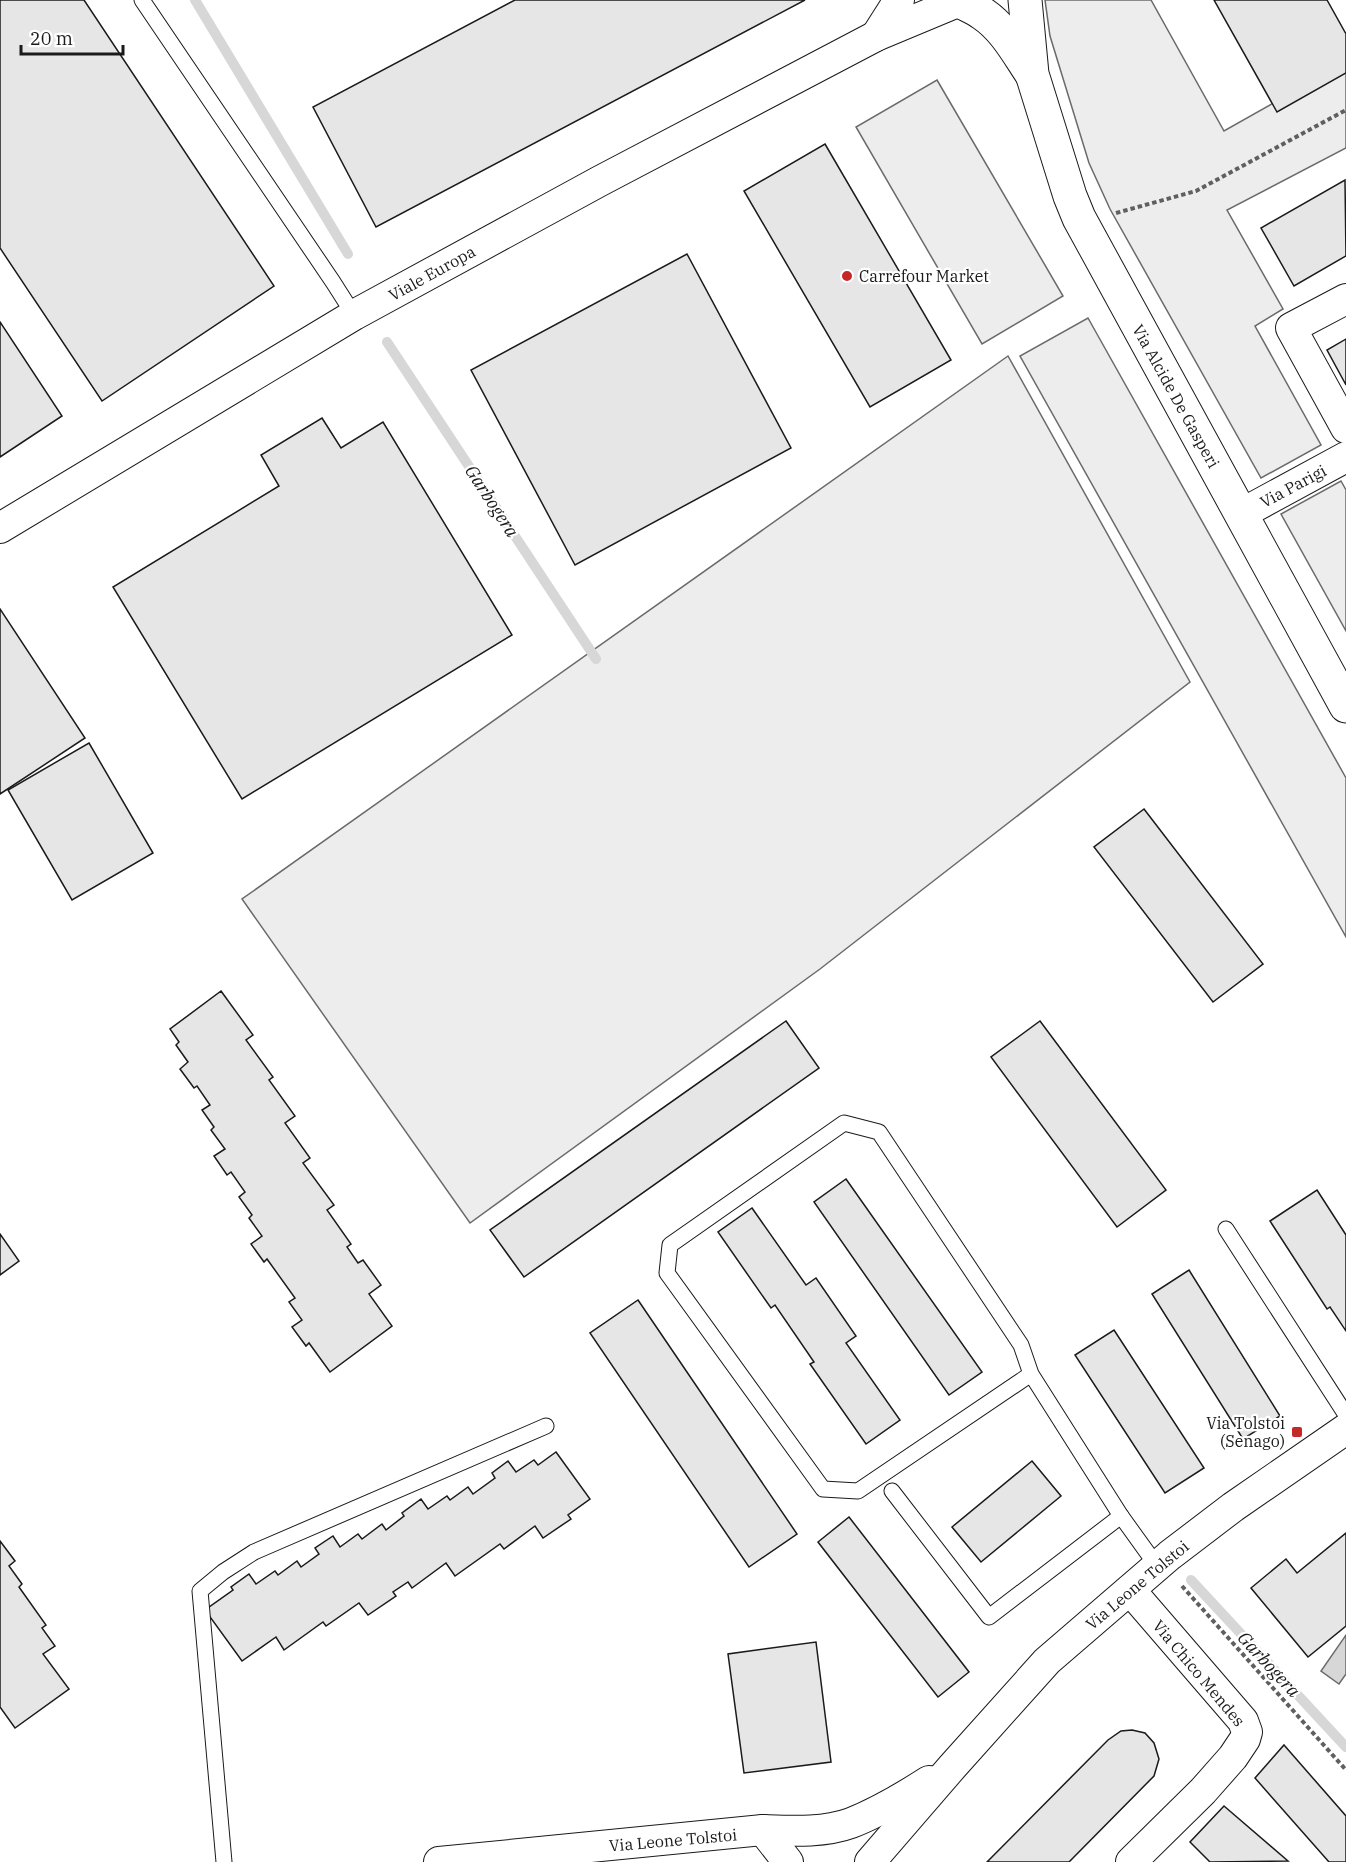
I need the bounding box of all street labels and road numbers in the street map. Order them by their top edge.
street label: Viale Europa [385,241,479,305]
street label: Via Alcide De Gasperi [1128,321,1224,471]
street label: Via Parigi [1256,460,1330,512]
street label: Via Leone Tolstoi [1081,1536,1193,1634]
street label: Via Chico Mendes [1149,1616,1249,1730]
street label: Via Leone Tolstoi [608,1824,738,1856]

